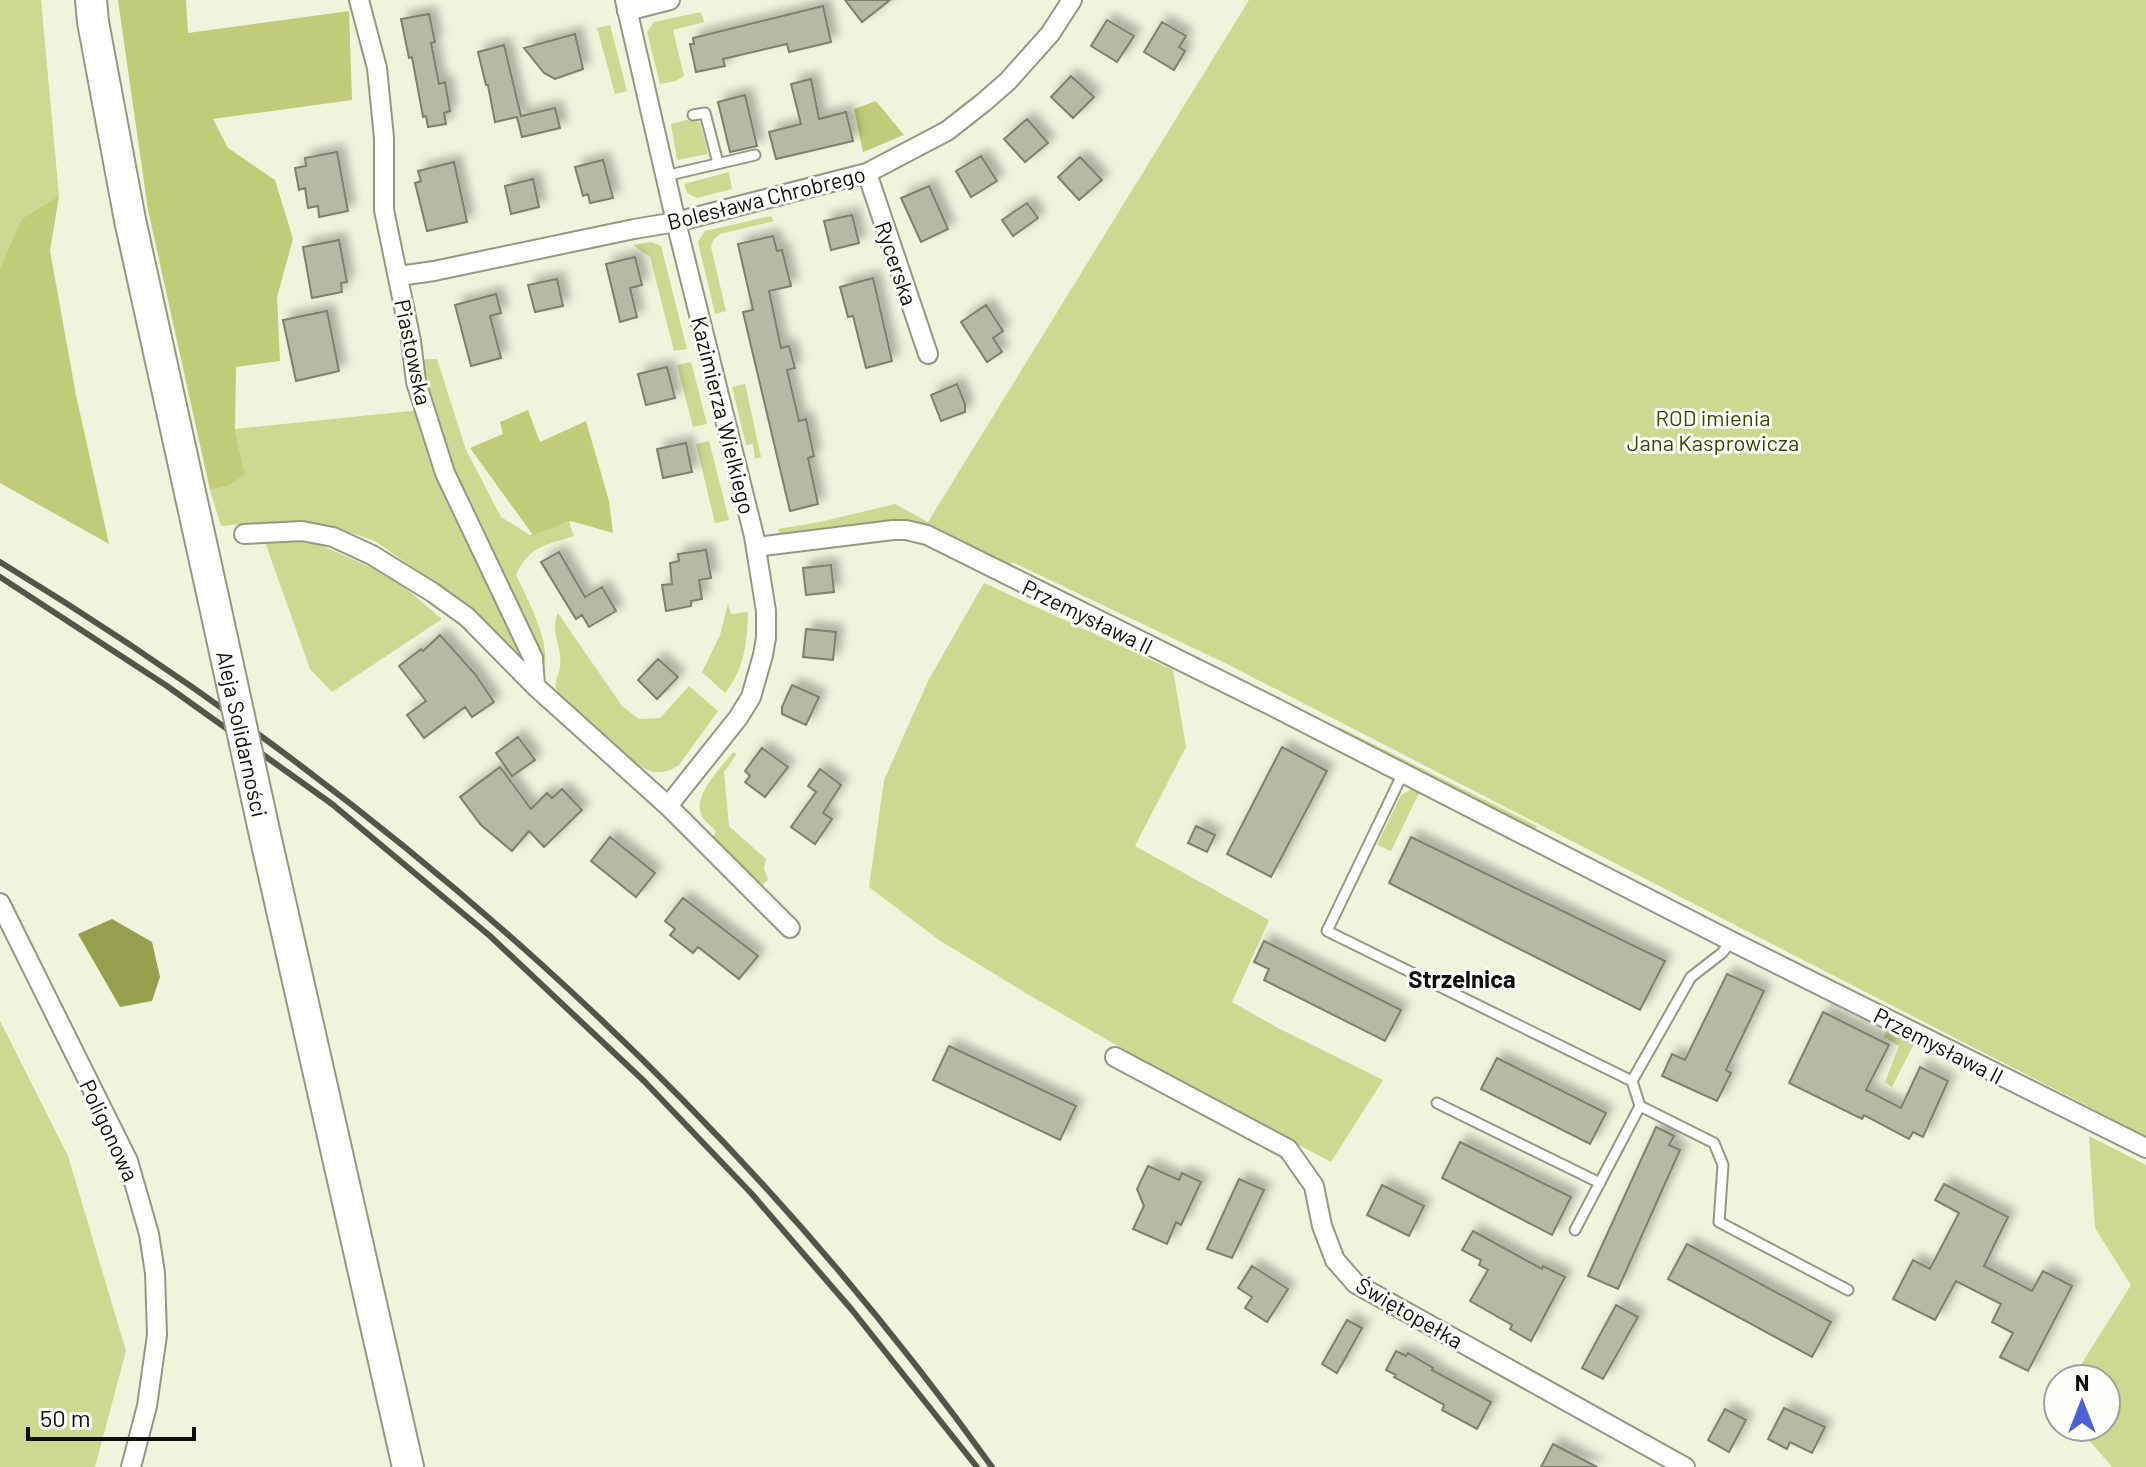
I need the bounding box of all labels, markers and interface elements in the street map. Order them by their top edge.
street label: Bolesława Chrobrego [664,160,868,234]
street label: Rycerska [871,218,923,308]
street label: Piastowska [390,297,438,407]
street label: Kazimierza Wielkiego [687,313,761,517]
park label: ROD imienia Jana Kasprowicza [1627,404,1799,455]
street label: Przemysława II [1019,573,1157,659]
street label: Aleja Solidarności [212,648,274,819]
district label: Strzelnica [1408,964,1516,993]
street label: Przemysława II [1870,1001,2008,1089]
street label: Poligonowa [75,1075,145,1185]
street label: Świętopełka [1352,1271,1468,1353]
north arrow [2042,1363,2122,1443]
text: N [2075,1369,2089,1395]
scale bar [28,1391,194,1441]
text: 50 m [40,1403,91,1432]

